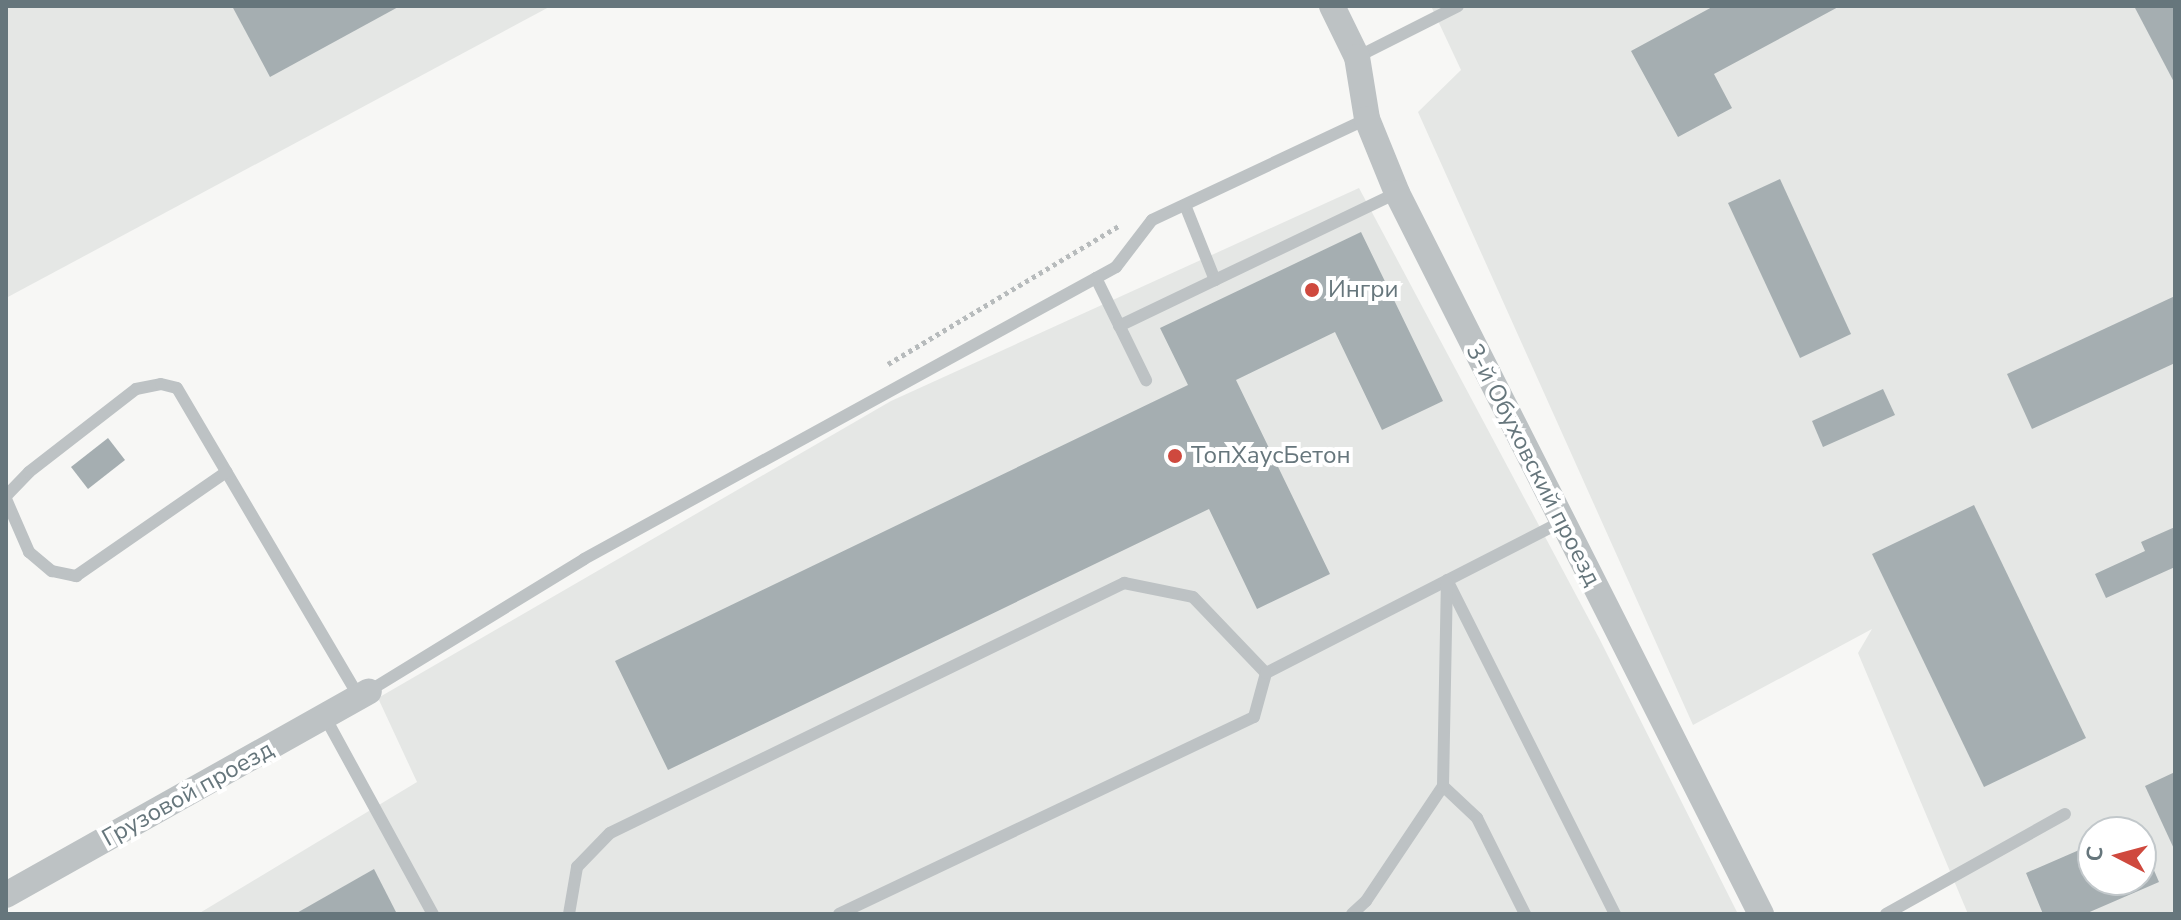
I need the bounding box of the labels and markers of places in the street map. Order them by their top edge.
place label: Ингри [1328,276,1399,304]
marker: Ингри [1303,281,1321,299]
place label: ТопХаусБетон [1191,442,1351,470]
marker: ТопХаусБетон [1166,447,1184,465]

